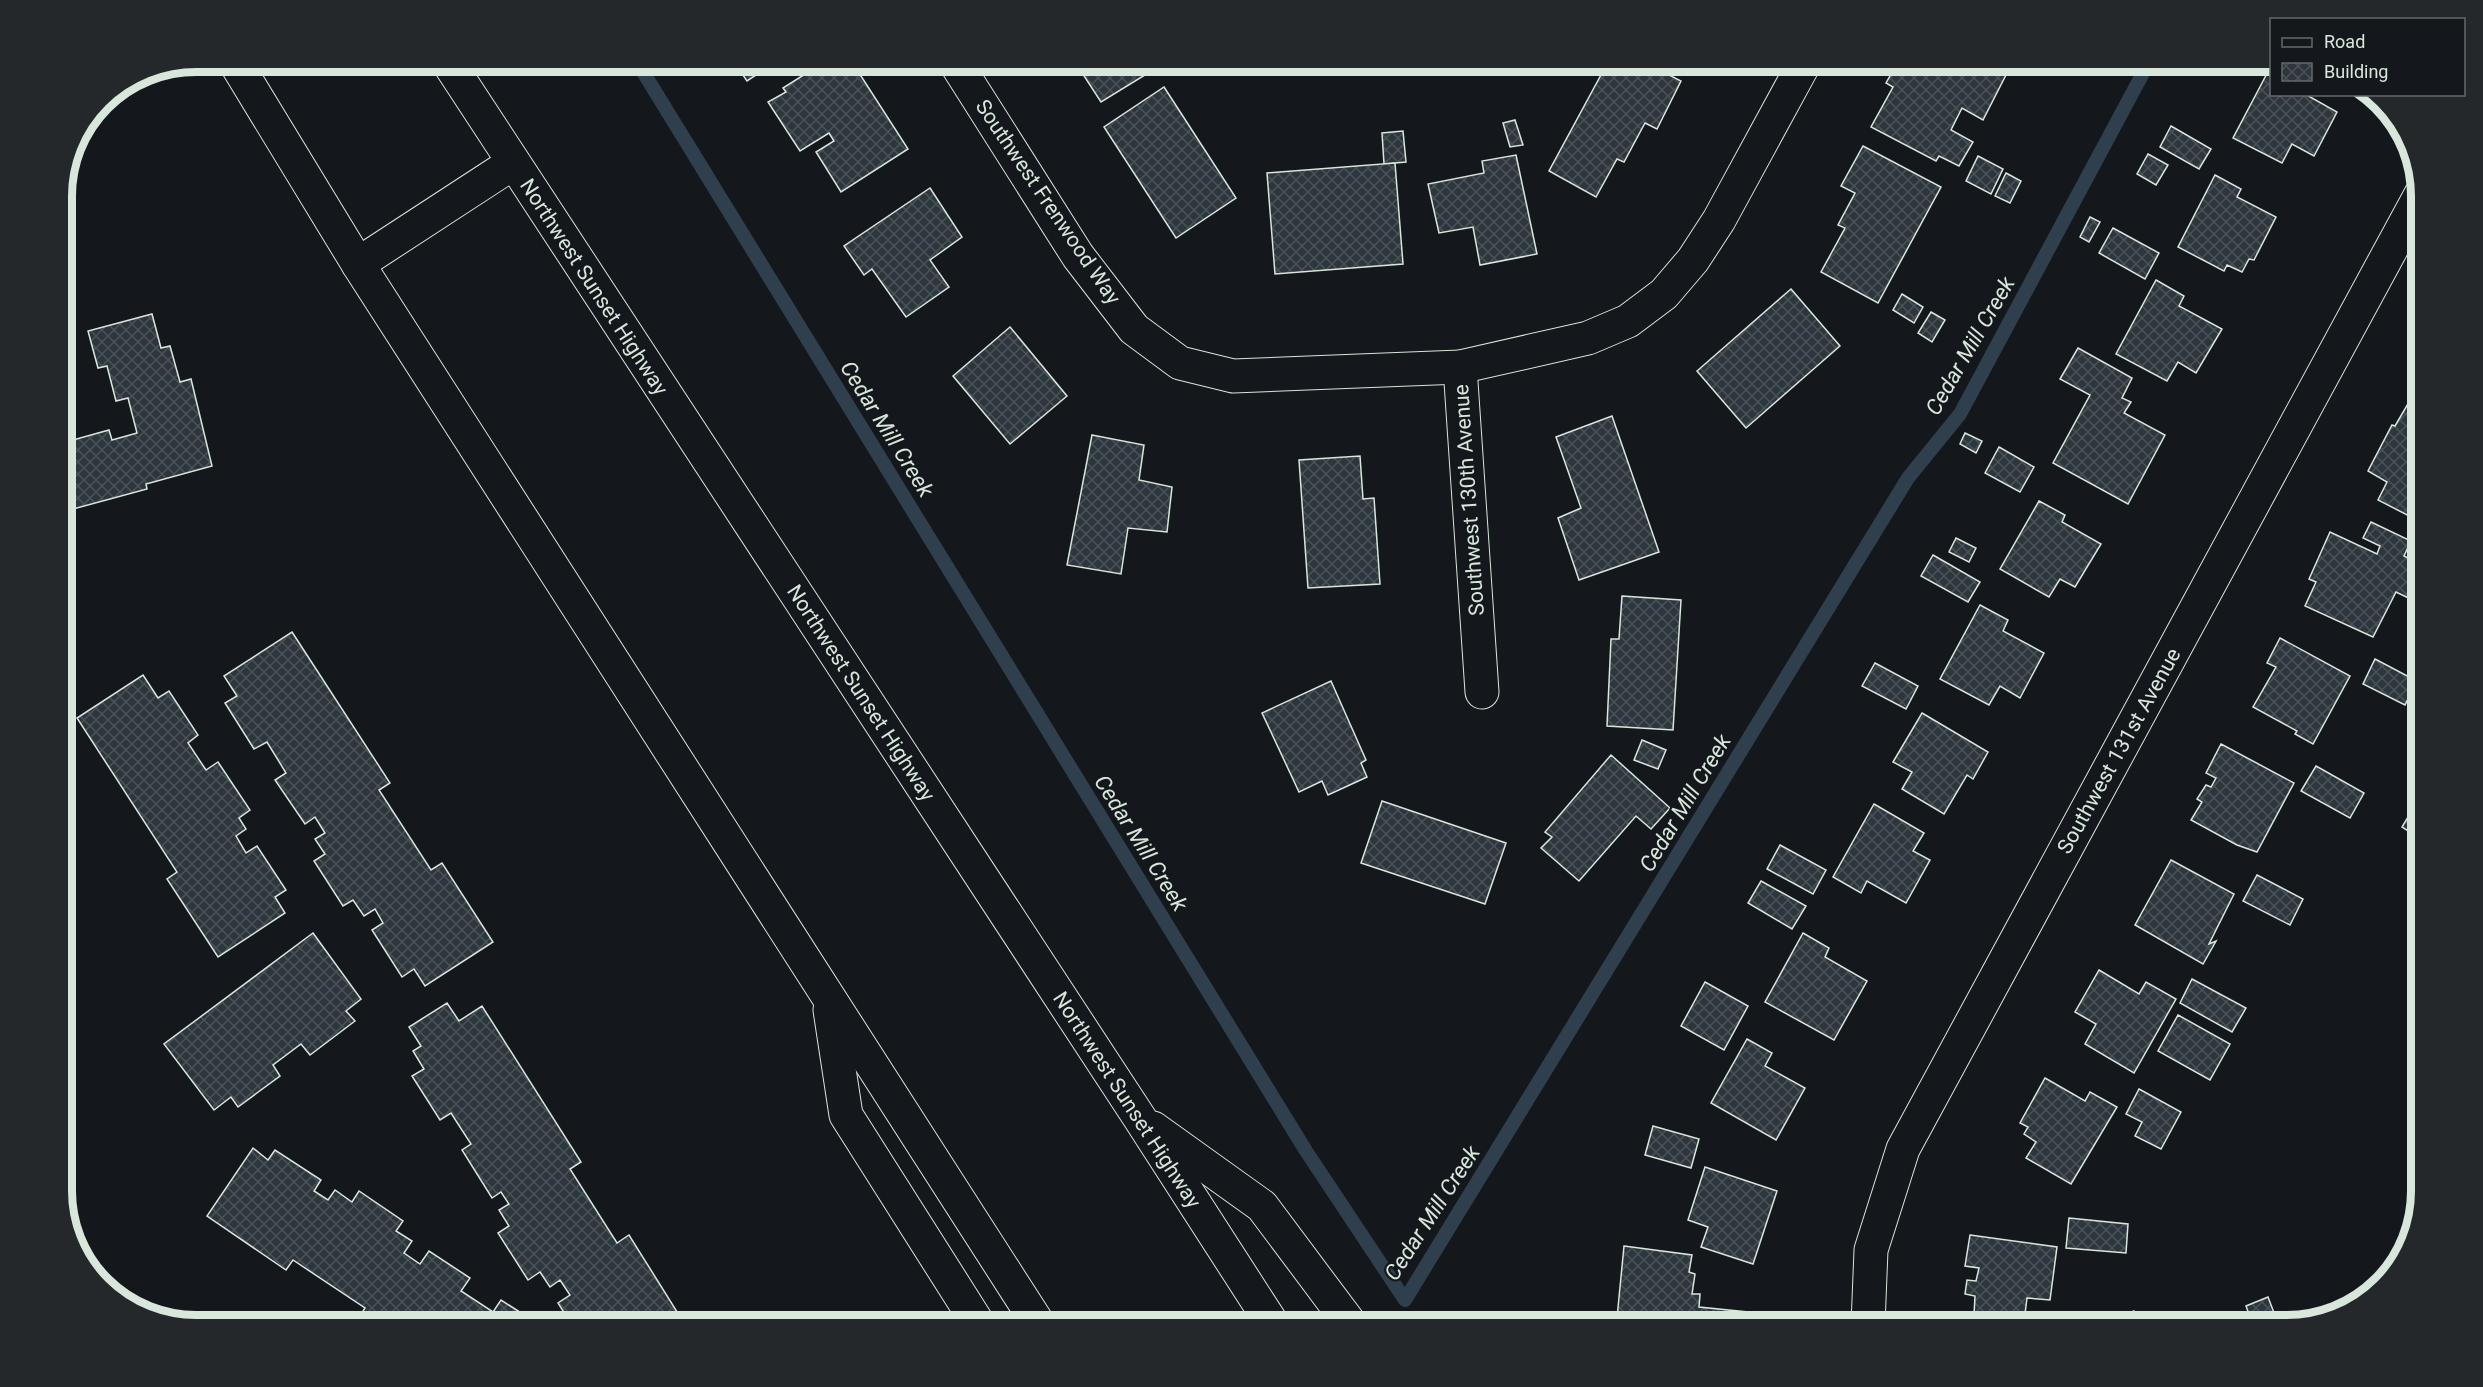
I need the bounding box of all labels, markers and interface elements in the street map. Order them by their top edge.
legend [2270,18,2465,96]
text: Road [2324,31,2365,52]
text: Building [2324,61,2388,82]
street label: Southwest Frenwood Way [971,95,1126,309]
street label: Northwest Sunset Highway [515,174,673,400]
water label: Cedar Mill Creek [1920,271,2020,420]
water label: Cedar Mill Creek [835,356,939,503]
street label: Southwest 130th Avenue [1449,383,1489,617]
street label: Northwest Sunset Highway [782,580,940,806]
street label: Southwest 131st Avenue [2052,644,2186,858]
water label: Cedar Mill Creek [1634,729,1736,876]
water label: Cedar Mill Creek [1089,770,1193,917]
street label: Northwest Sunset Highway [1048,987,1206,1213]
water label: Cedar Mill Creek [1379,1140,1485,1285]

